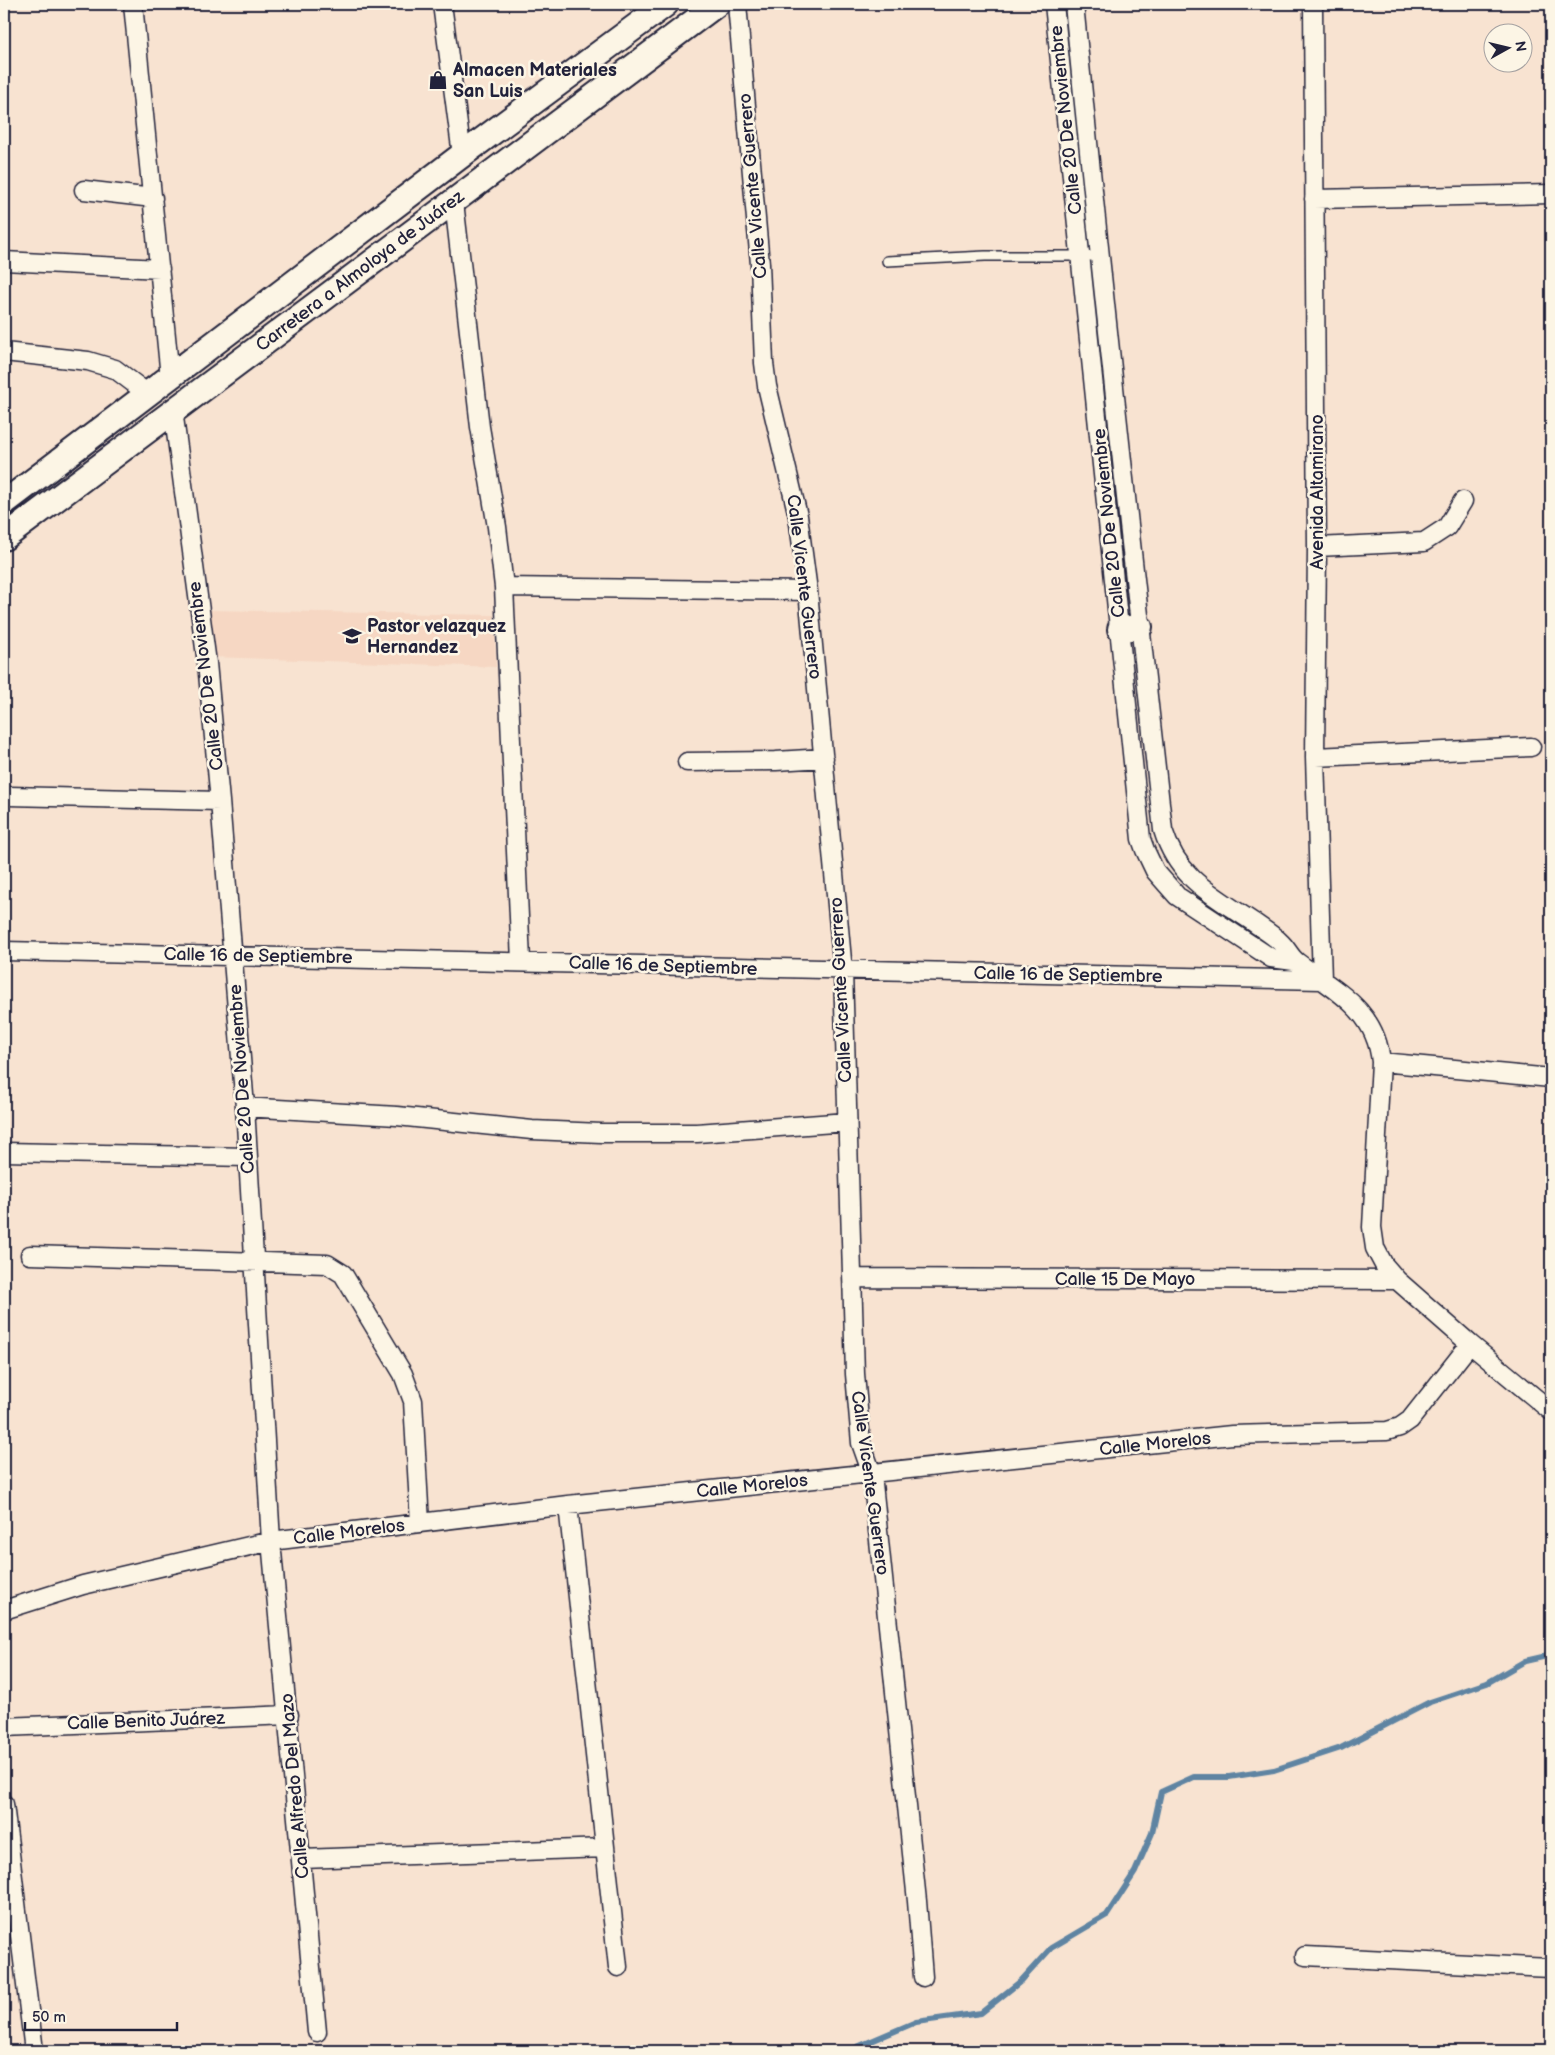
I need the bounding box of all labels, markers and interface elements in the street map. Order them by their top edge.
north arrow [1482,22,1532,72]
street label: Calle 20 De Noviembre [1046,24,1086,216]
text: N [1511,40,1530,53]
place label: Almacen Materiales San Luis [452,60,617,102]
shop icon: Almacen Materiales San Luis [427,69,449,91]
street label: Calle Vicente Guerrero [734,92,772,280]
street label: Carretera a Almoloya de Juárez [252,186,468,356]
street label: Avenida Altamirano [1307,414,1328,570]
street label: Calle 20 De Noviembre [1089,427,1129,619]
street label: Calle Vicente Guerrero [782,493,826,681]
street label: Calle 20 De Noviembre [184,580,228,772]
place label: Pastor velazquez Hernandez [367,616,506,658]
school or university icon: Pastor velazquez Hernandez [341,625,363,647]
street label: Calle Vicente Guerrero [826,897,856,1083]
street label: Calle 16 de Septiembre [163,944,353,968]
street label: Calle 16 de Septiembre [568,952,758,980]
street label: Calle 16 de Septiembre [973,963,1163,987]
street label: Calle 20 De Noviembre [225,983,259,1175]
street label: Calle 15 De Mayo [1055,1269,1195,1290]
street label: Calle Vicente Guerrero [847,1389,893,1577]
street label: Calle Morelos [1098,1428,1212,1460]
street label: Calle Morelos [695,1470,809,1502]
street label: Calle Morelos [292,1515,406,1549]
street label: Calle Alfredo Del Mazo [276,1692,314,1880]
street label: Calle Benito Juárez [67,1708,226,1734]
scale bar [25,2000,178,2032]
text: 50 m [32,2008,66,2027]

